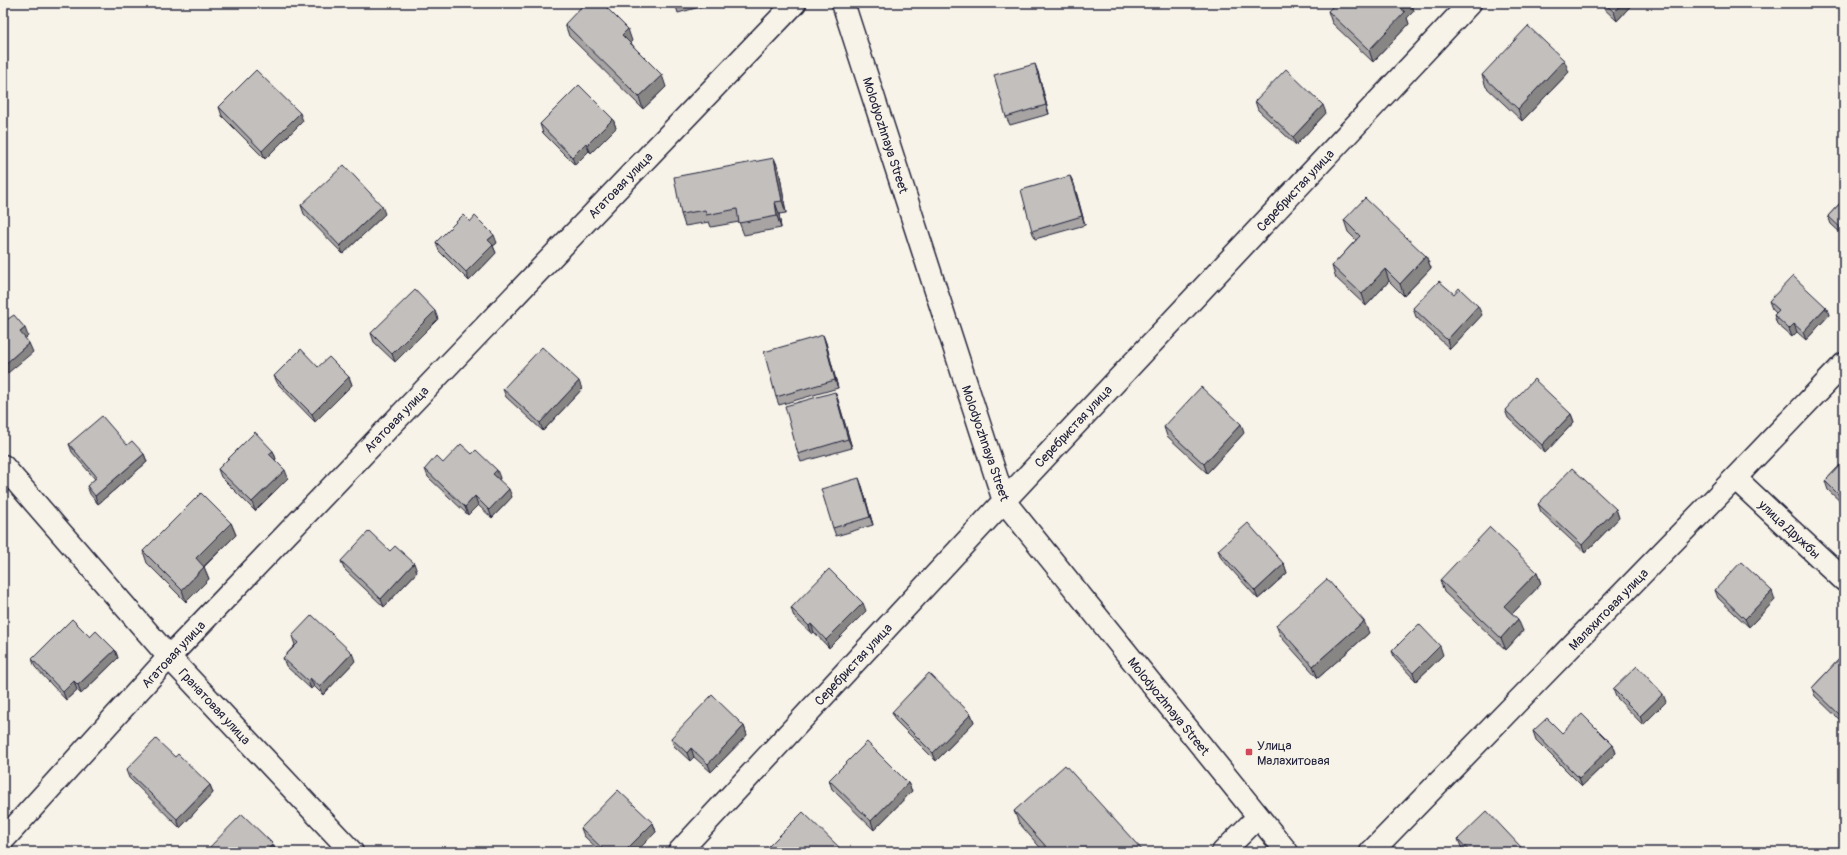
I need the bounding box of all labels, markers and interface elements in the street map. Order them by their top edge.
street label: Molodyozhnaya Street [859,75,912,196]
street label: Серебристая улица [1254,146,1338,235]
street label: Агатовая улица [585,149,656,222]
street label: Серебристая улица [1032,382,1116,471]
street label: Агатовая улица [361,383,432,456]
street label: Molodyozhnaya Street [958,383,1013,504]
street label: улица Дружбы [1754,496,1824,562]
street label: Малахитовая улица [1566,565,1652,654]
street label: Агатовая улица [139,618,209,692]
street label: Серебристая улица [812,620,896,709]
street label: Molodyozhnaya Street [1124,654,1213,759]
street label: Гранатовая улица [175,665,254,748]
place label: Улица Малахитовая [1257,738,1330,769]
marker: Улица Малахитовая [1244,747,1254,757]

